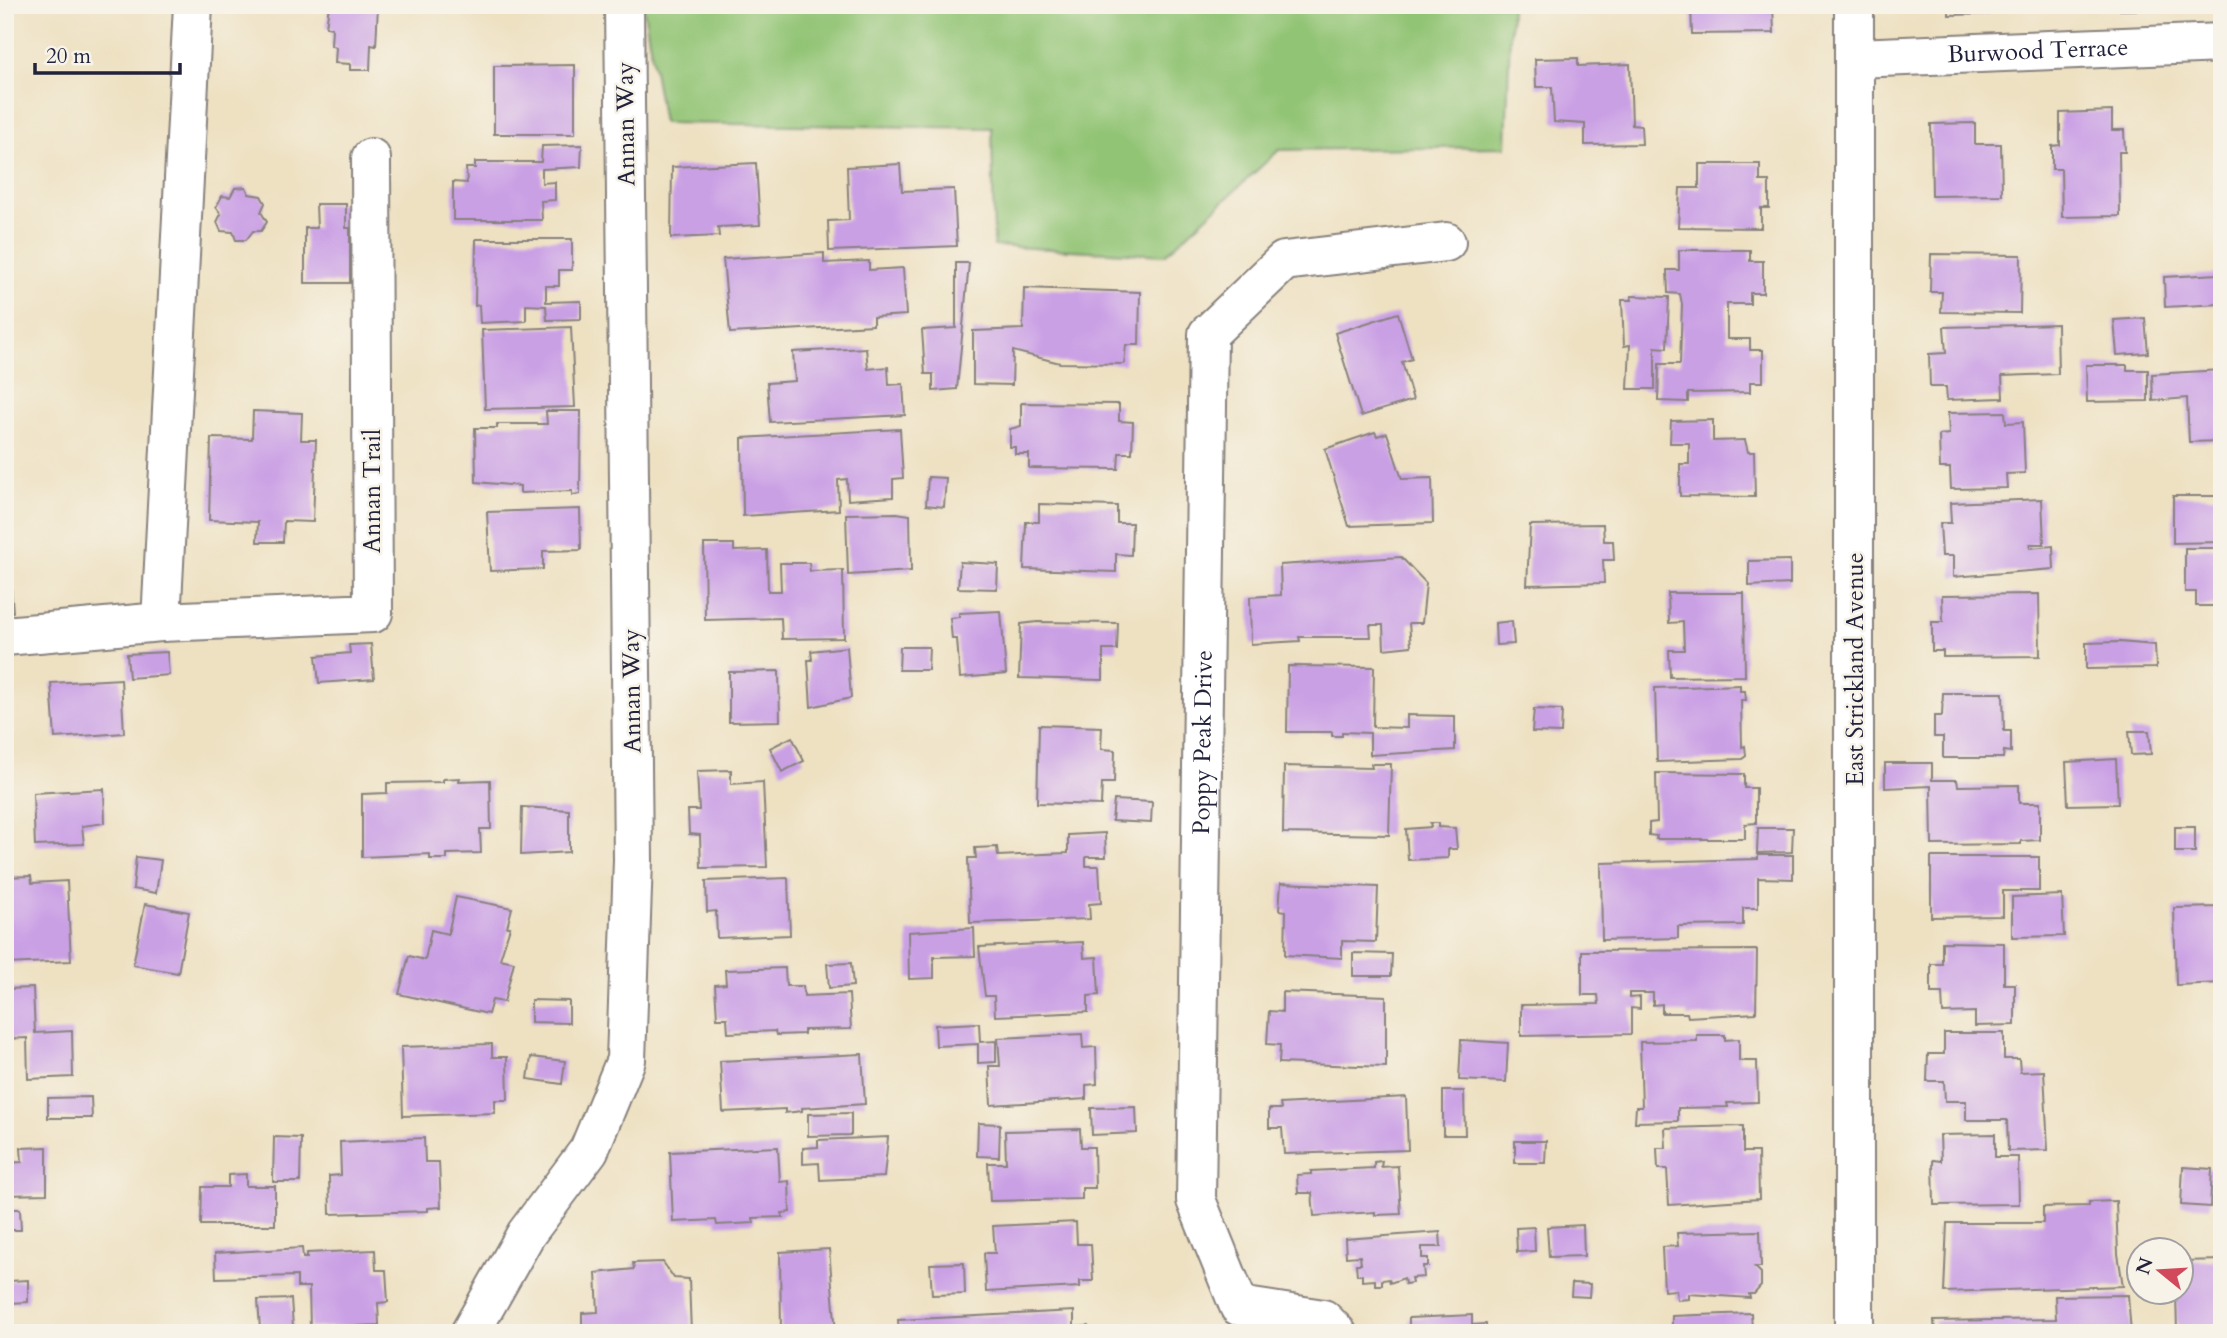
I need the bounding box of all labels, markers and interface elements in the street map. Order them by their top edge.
street label: Burwood Terrace [1947,30,2129,71]
scale bar [35,32,180,76]
text: 20 m [46,42,91,71]
street label: Annan Way [608,61,644,186]
street label: Annan Trail [356,429,389,553]
street label: East Strickland Avenue [1839,552,1872,786]
street label: Annan Way [614,628,650,753]
street label: Poppy Peak Drive [1185,650,1220,835]
north arrow [2126,1236,2196,1306]
text: N [2130,1254,2160,1278]

